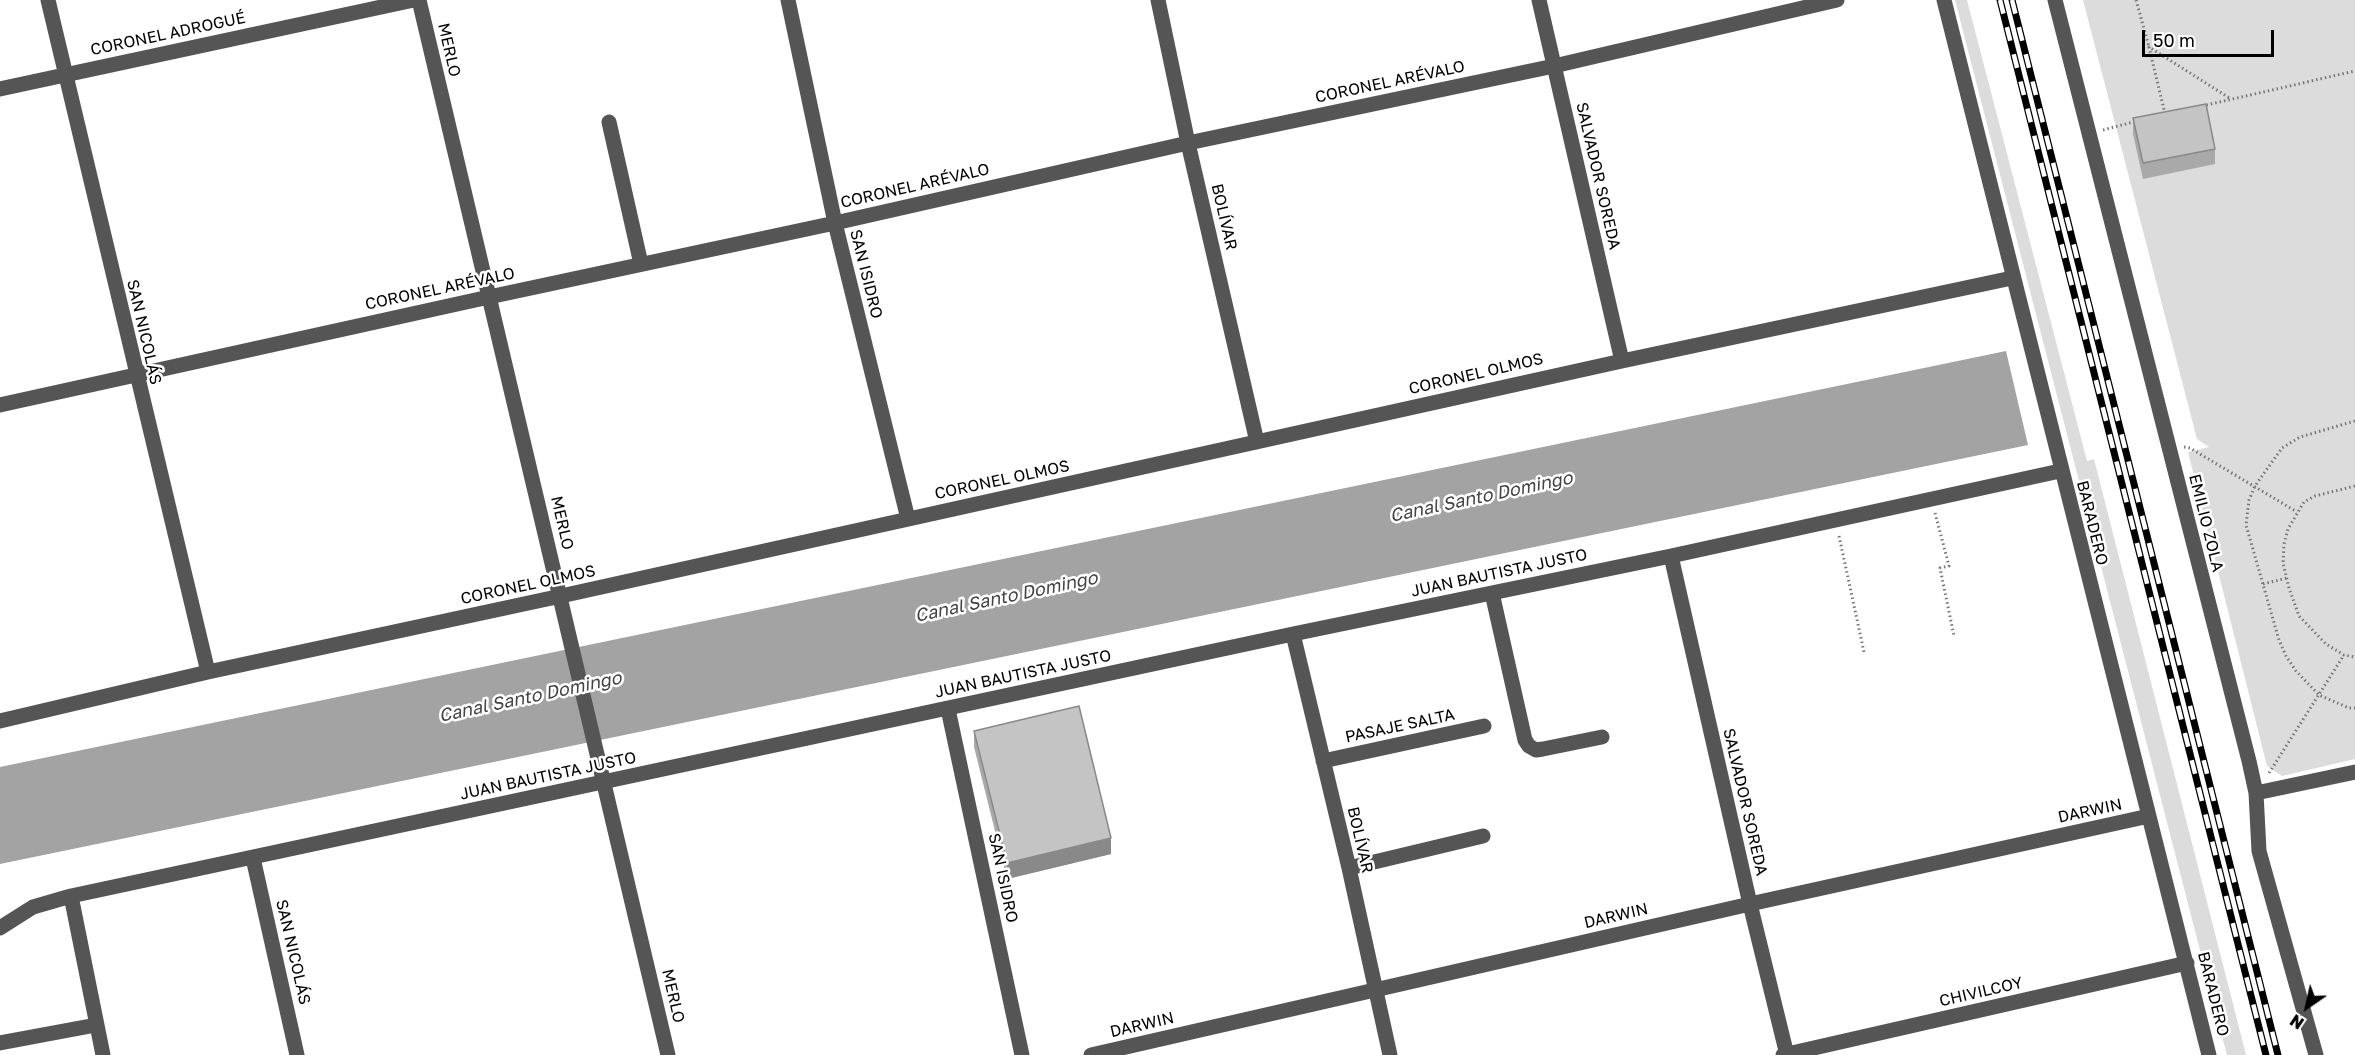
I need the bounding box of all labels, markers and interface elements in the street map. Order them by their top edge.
street label: CORONEL ADROGUÉ [89,8,247,60]
scale bar [2145,18,2277,56]
street label: MERLO [433,21,465,79]
text: 50 m [2153,29,2195,51]
street label: CORONEL ARÉVALO [1314,57,1466,107]
street label: SALVADOR SOREDA [1572,100,1624,252]
street label: CORONEL ARÉVALO [839,160,991,212]
street label: BOLÍVAR [1207,182,1241,252]
street label: SAN ISIDRO [846,227,886,321]
street label: CORONEL ARÉVALO [364,264,516,314]
street label: SAN NICOLÁS [123,278,165,386]
street label: CORONEL OLMOS [1407,349,1545,399]
street label: CORONEL OLMOS [933,456,1071,504]
water label: Canal Santo Domingo [1388,467,1574,527]
street label: EMILIO ZOLA [2185,472,2227,574]
street label: BARADERO [2072,479,2112,567]
street label: MERLO [546,494,578,552]
street label: JUAN BAUTISTA JUSTO [1409,545,1589,601]
street label: CORONEL OLMOS [459,561,597,609]
water label: Canal Santo Domingo [913,567,1099,627]
street label: JUAN BAUTISTA JUSTO [933,646,1113,702]
water label: Canal Santo Domingo [437,667,623,727]
street label: PASAJE SALTA [1344,705,1456,747]
street label: SALVADOR SOREDA [1719,726,1771,878]
street label: JUAN BAUTISTA JUSTO [458,748,638,804]
street label: DARWIN [2056,795,2124,827]
street label: BOLÍVAR [1343,805,1377,875]
street label: SAN ISIDRO [984,831,1022,925]
street label: SAN NICOLÁS [272,898,314,1006]
street label: DARWIN [1582,899,1650,933]
street label: BARADERO [2193,950,2233,1038]
street label: MERLO [657,967,689,1025]
street label: CHIVILCOY [1938,973,2024,1011]
north arrow [2277,977,2337,1037]
street label: DARWIN [1108,1008,1176,1042]
text: N [2286,1010,2308,1034]

